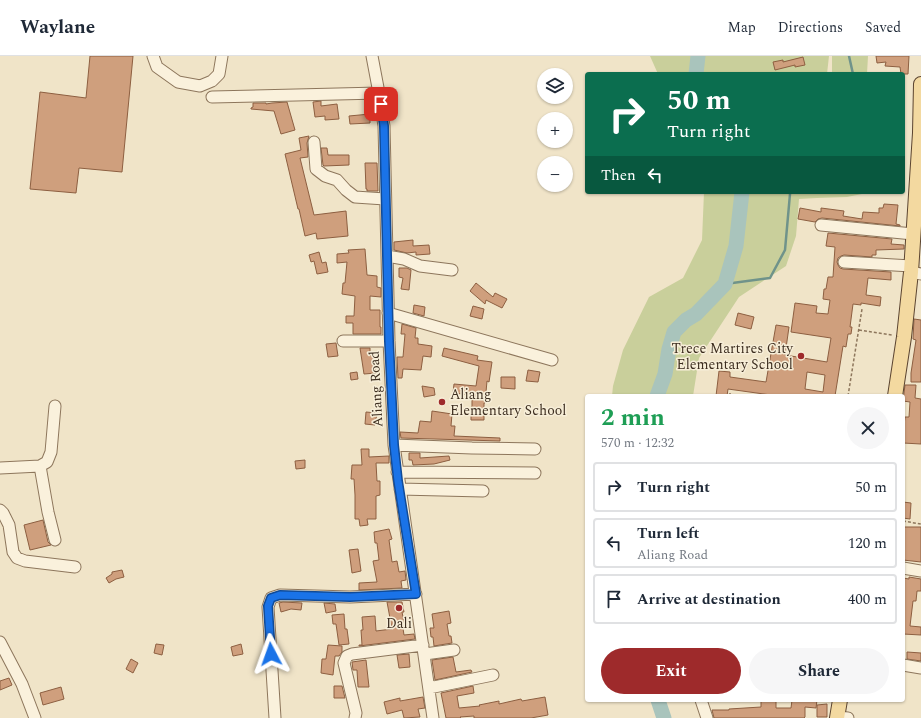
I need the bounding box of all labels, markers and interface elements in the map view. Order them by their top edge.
text: Waylane [20,13,95,42]
text: Map [728,17,756,38]
text: Directions [778,17,843,38]
text: Saved [865,17,901,38]
map controls [537,68,573,192]
button: layers [537,68,573,104]
text: 50 m [667,79,731,122]
pin [364,87,398,121]
icon: right [601,88,653,140]
icon: arrive [370,93,392,115]
button: + [537,112,573,148]
text: Turn right [667,118,750,145]
button: − [537,156,573,192]
text: Then [601,164,636,187]
icon: left [644,164,666,186]
place label: Trece Martires City Elementary School [671,338,794,375]
street label: Aliang Road [364,350,388,428]
marker: Trece Martires City Elementary School [796,351,806,361]
place label: Aliang Elementary School [450,384,566,421]
marker: Aliang Elementary School [437,397,447,407]
text: 2 min [601,400,665,436]
button: close [847,407,889,449]
text: 570 m · 12:32 [601,433,674,453]
icon: right [603,476,625,498]
text: Turn right [637,476,710,499]
text: 50 m [855,476,887,499]
text: Turn left [637,522,699,545]
icon: left [603,532,625,554]
text: 120 m [848,532,887,555]
text: Aliang Road [637,545,708,565]
icon: arrive [603,588,625,610]
text: Arrive at destination [637,588,781,611]
text: 400 m [848,588,887,611]
marker: Dali [394,603,404,613]
place label: Dali [386,613,412,634]
position arrow [250,633,292,675]
button: Exit [601,648,741,694]
button: Share [749,648,889,694]

